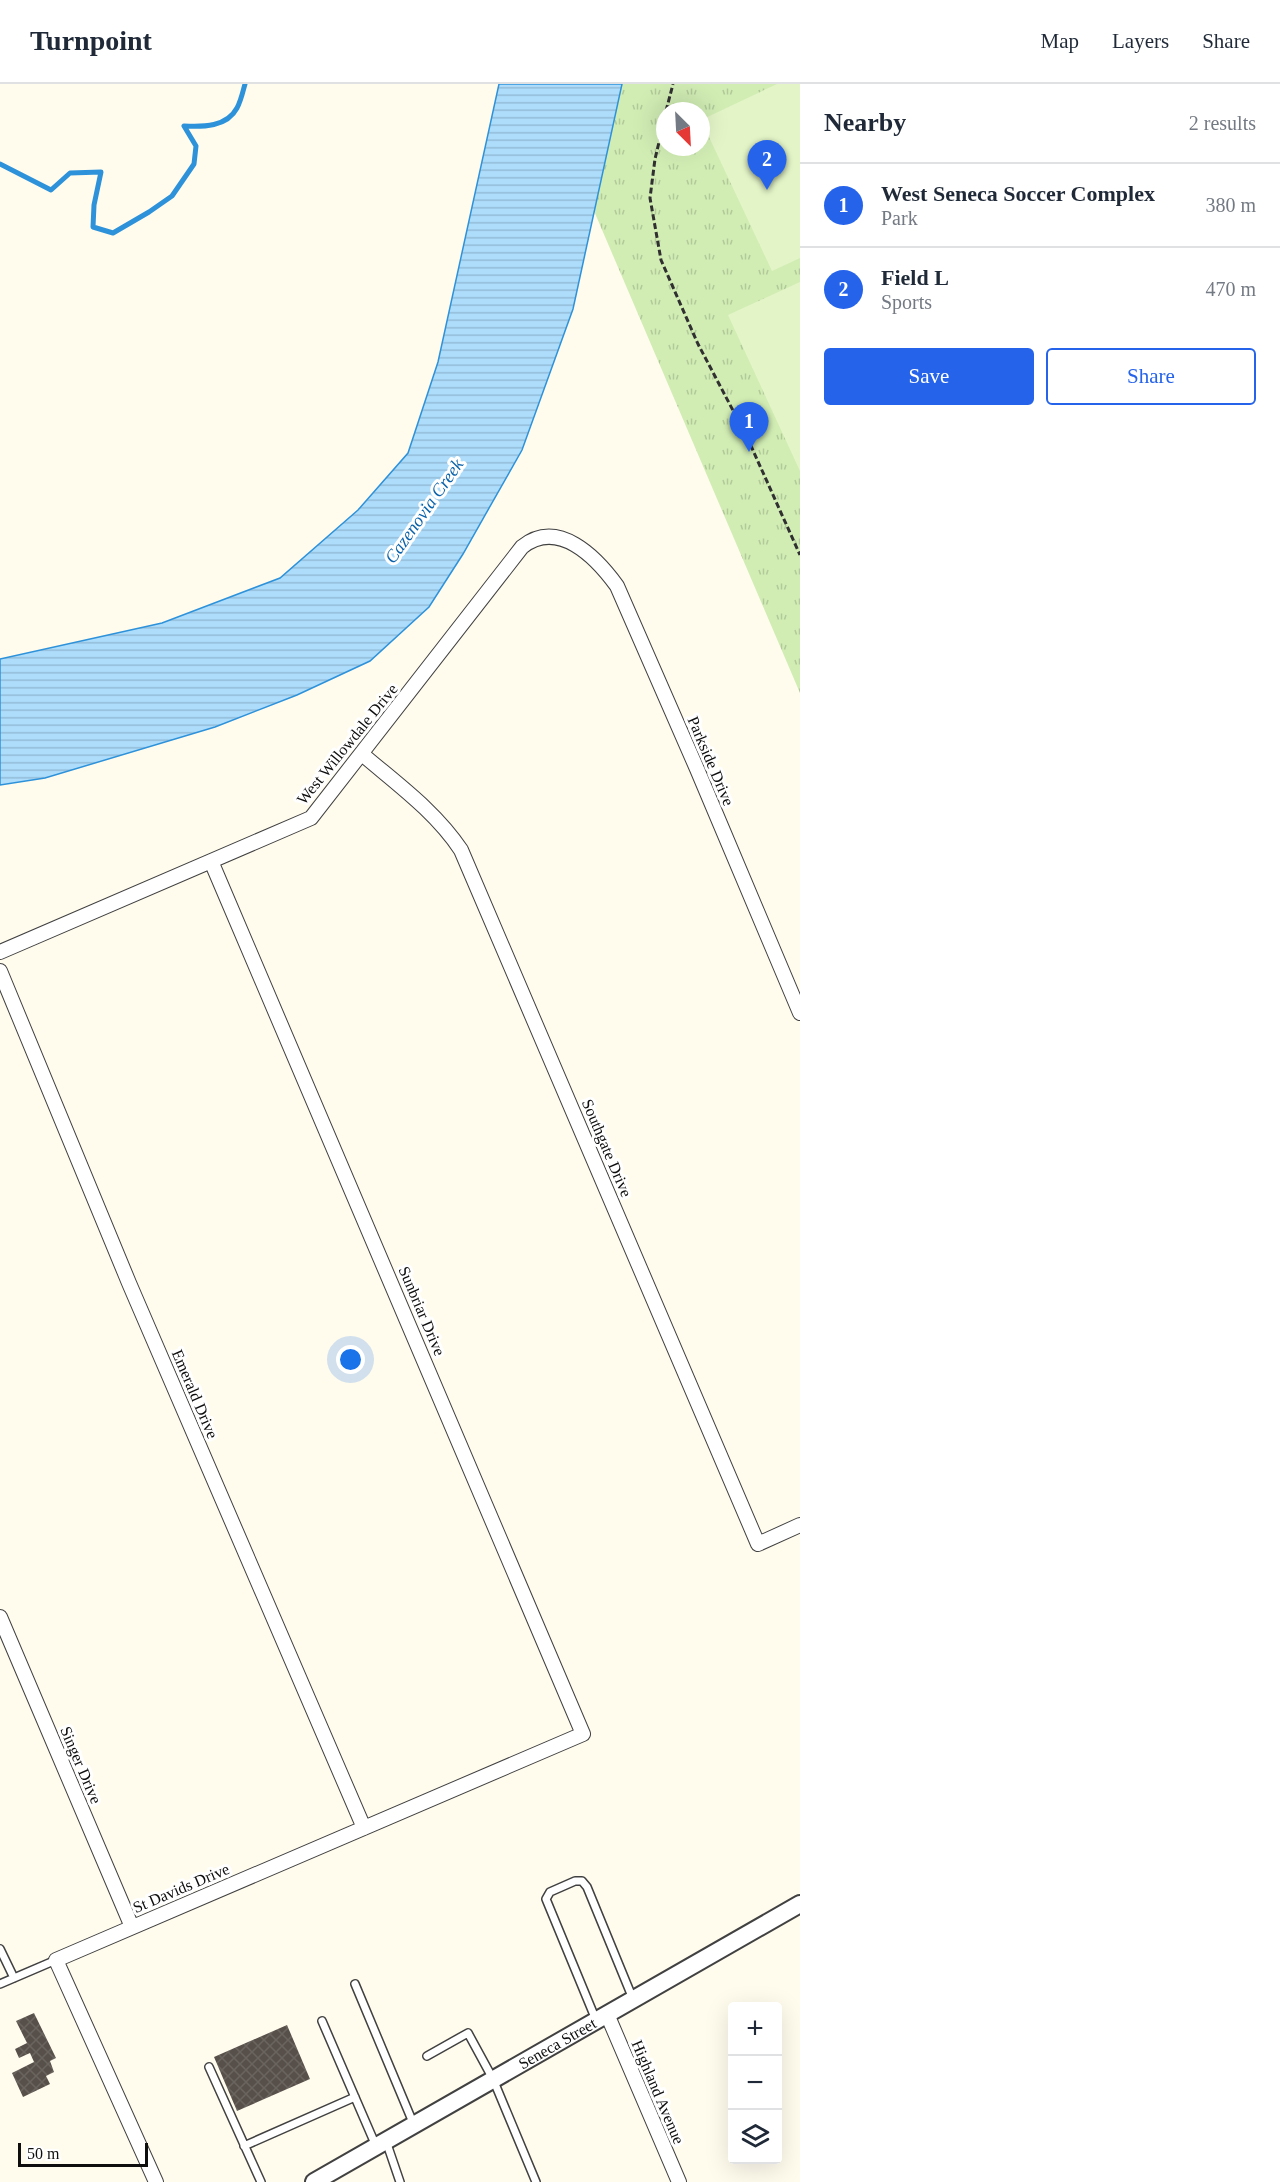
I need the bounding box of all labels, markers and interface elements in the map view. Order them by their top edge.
text: Turnpoint [30,25,152,56]
text: Map [1041,29,1079,53]
text: Layers [1112,29,1169,53]
text: Share [1202,29,1250,53]
north arrow [656,102,710,156]
text: Nearby [824,108,906,137]
text: 2 results [1189,112,1256,134]
pin: 2 [748,141,786,190]
text: West Seneca Soccer Complex [881,181,1155,206]
text: 1 [839,194,849,216]
text: 380 m [1205,194,1256,216]
text: Park [881,207,918,229]
text: Field L [881,265,949,290]
text: 2 [839,278,849,300]
text: 470 m [1205,278,1256,300]
text: Sports [881,291,932,313]
button: Save [824,348,1034,405]
button: Share [1046,348,1256,405]
pin: 1 [730,402,768,452]
water label: Cazenovia Creek [381,454,468,567]
street label: West Willowdale Drive [293,680,401,808]
street label: Parkside Drive [685,714,737,808]
street label: Southgate Drive [578,1097,635,1200]
street label: Sunbriar Drive [396,1264,448,1358]
your location [336,1345,365,1374]
street label: Emerald Drive [169,1347,221,1441]
street label: Singer Drive [56,1724,105,1807]
street label: St Davids Drive [130,1860,232,1916]
map controls [728,2002,782,2164]
button: + [728,2002,782,2056]
street label: Seneca Street [515,2014,599,2072]
street label: Highland Avenue [628,2037,688,2147]
button: − [728,2056,782,2110]
button: layers [728,2110,782,2164]
scale bar [18,2140,148,2168]
text: 50 m [27,2145,59,2162]

